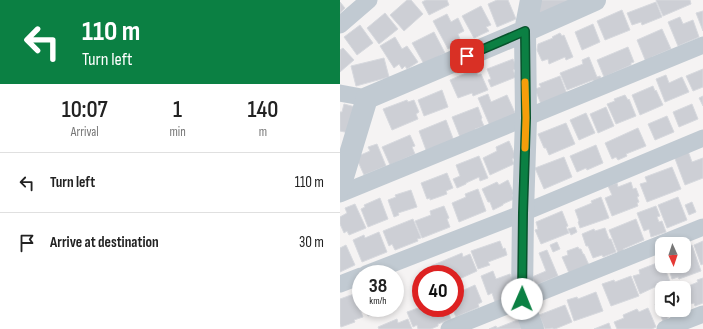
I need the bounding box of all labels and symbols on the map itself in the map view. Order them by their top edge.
pin [450,39,484,73]
north arrow [655,237,691,273]
speed limit sign: 40 [412,265,464,317]
position arrow [501,278,543,320]

